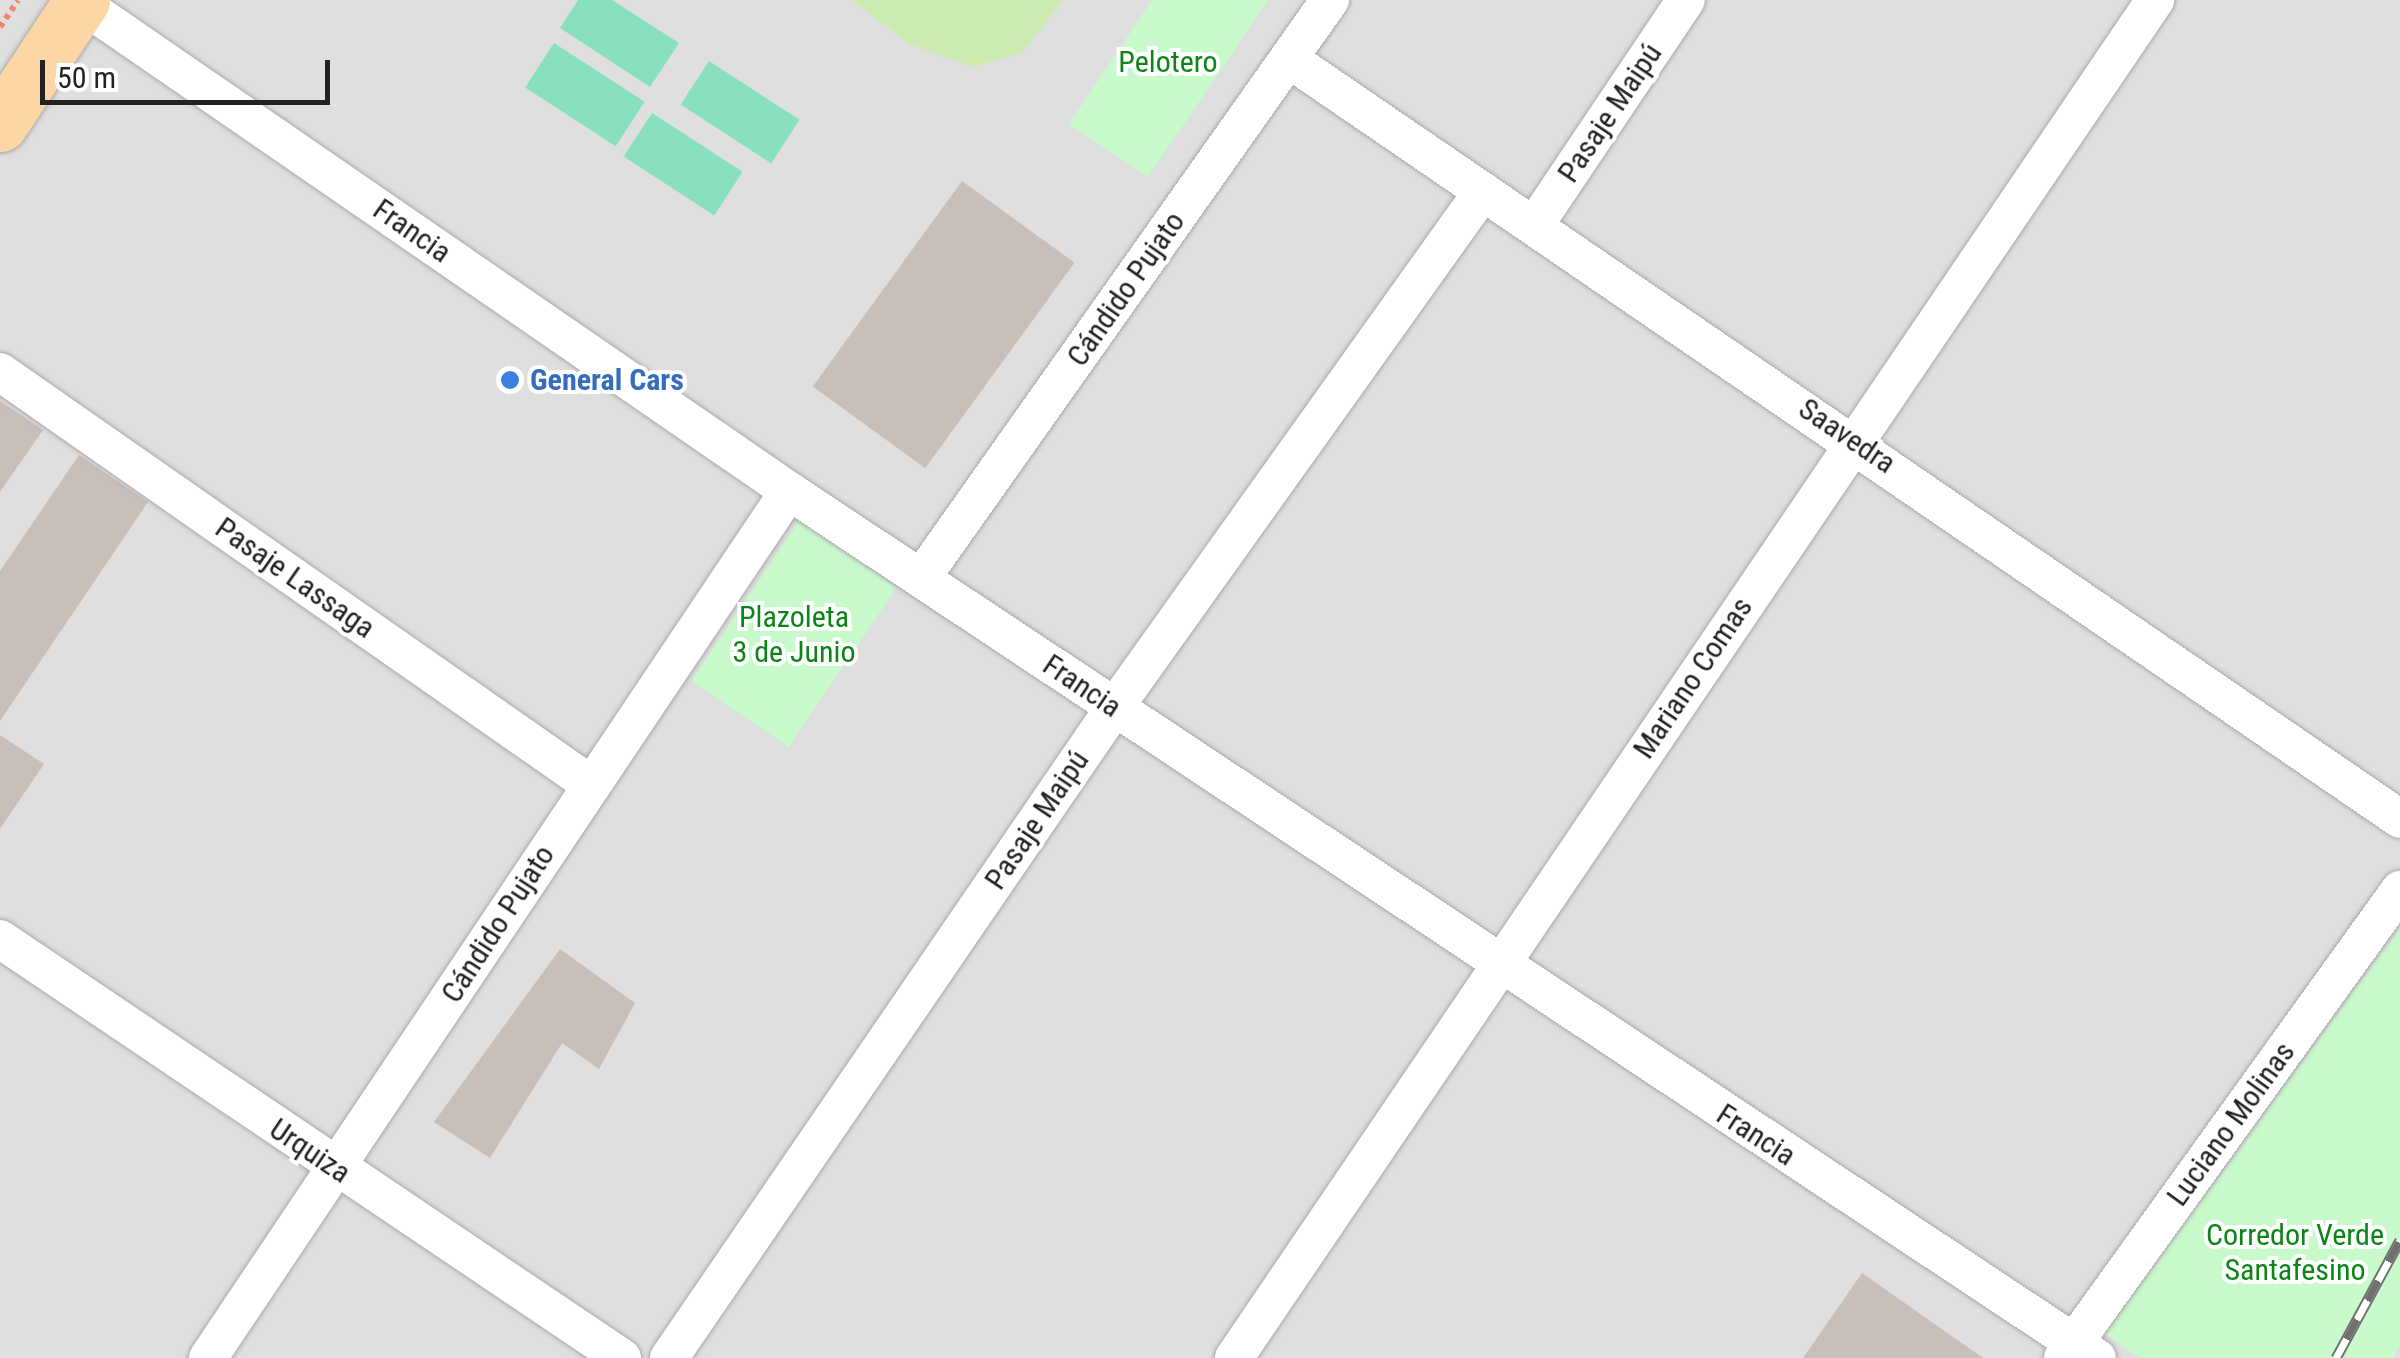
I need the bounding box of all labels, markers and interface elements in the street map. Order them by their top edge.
street label: Pasaje Maipú [1550,37,1670,189]
scale bar [45,40,335,102]
park label: Pelotero [1118,44,1218,80]
text: 50 m [57,60,116,95]
street label: Francia [366,191,458,271]
street label: Cándido Pujato [1060,205,1192,373]
place label: General Cars [530,362,684,398]
marker: General Cars [499,369,521,391]
street label: Saavedra [1792,391,1902,481]
street label: Pasaje Lassaga [208,510,382,646]
street label: Mariano Comas [1626,591,1760,765]
park label: Plazoleta 3 de Junio [732,599,856,670]
street label: Francia [1036,647,1128,725]
street label: Pasaje Maipú [977,744,1097,896]
street label: Cándido Pujato [434,839,562,1009]
street label: Luciano Molinas [2159,1035,2303,1213]
street label: Francia [1710,1096,1802,1174]
street label: Urquiza [263,1111,357,1191]
park label: Corredor Verde Santafesino [2206,1217,2384,1288]

